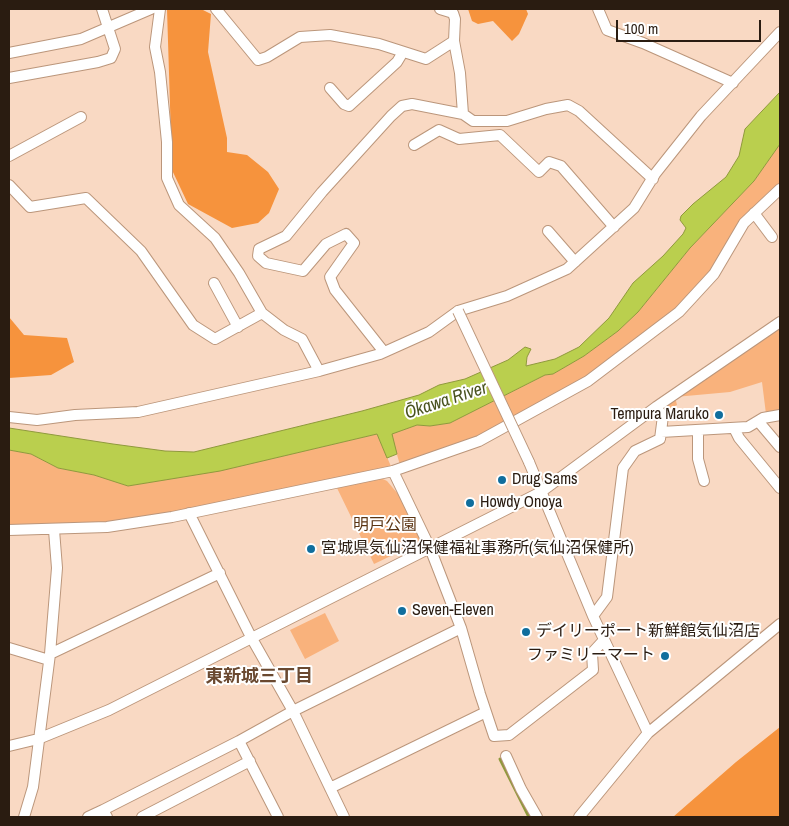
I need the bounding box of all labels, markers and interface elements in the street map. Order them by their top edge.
scale bar [619,10,764,42]
text: 100 m [624,18,658,39]
water label: Ōkawa River [402,378,490,424]
place label: Tempura Maruko [611,405,709,425]
marker: Tempura Maruko [713,409,725,421]
place label: Drug Sams [512,470,578,490]
marker: Drug Sams [496,474,508,486]
place label: Howdy Onoya [480,493,562,513]
marker: Howdy Onoya [464,497,476,509]
park label: 明戸公園 [353,516,417,536]
place label: 宮城県気仙沼保健福祉事務所(気仙沼保健所) [321,539,634,559]
marker: 宮城県気仙沼保健福祉事務所(気仙沼保健所) [305,543,317,555]
place label: Seven-Eleven [412,601,494,621]
marker: Seven-Eleven [396,605,408,617]
place label: デイリーポート新鮮館気仙沼店 [536,622,760,642]
marker: デイリーポート新鮮館気仙沼店 [520,626,532,638]
place label: ファミリーマート [527,646,655,666]
marker: ファミリーマート [659,650,671,662]
district label: 東新城三丁目 [205,666,313,688]

